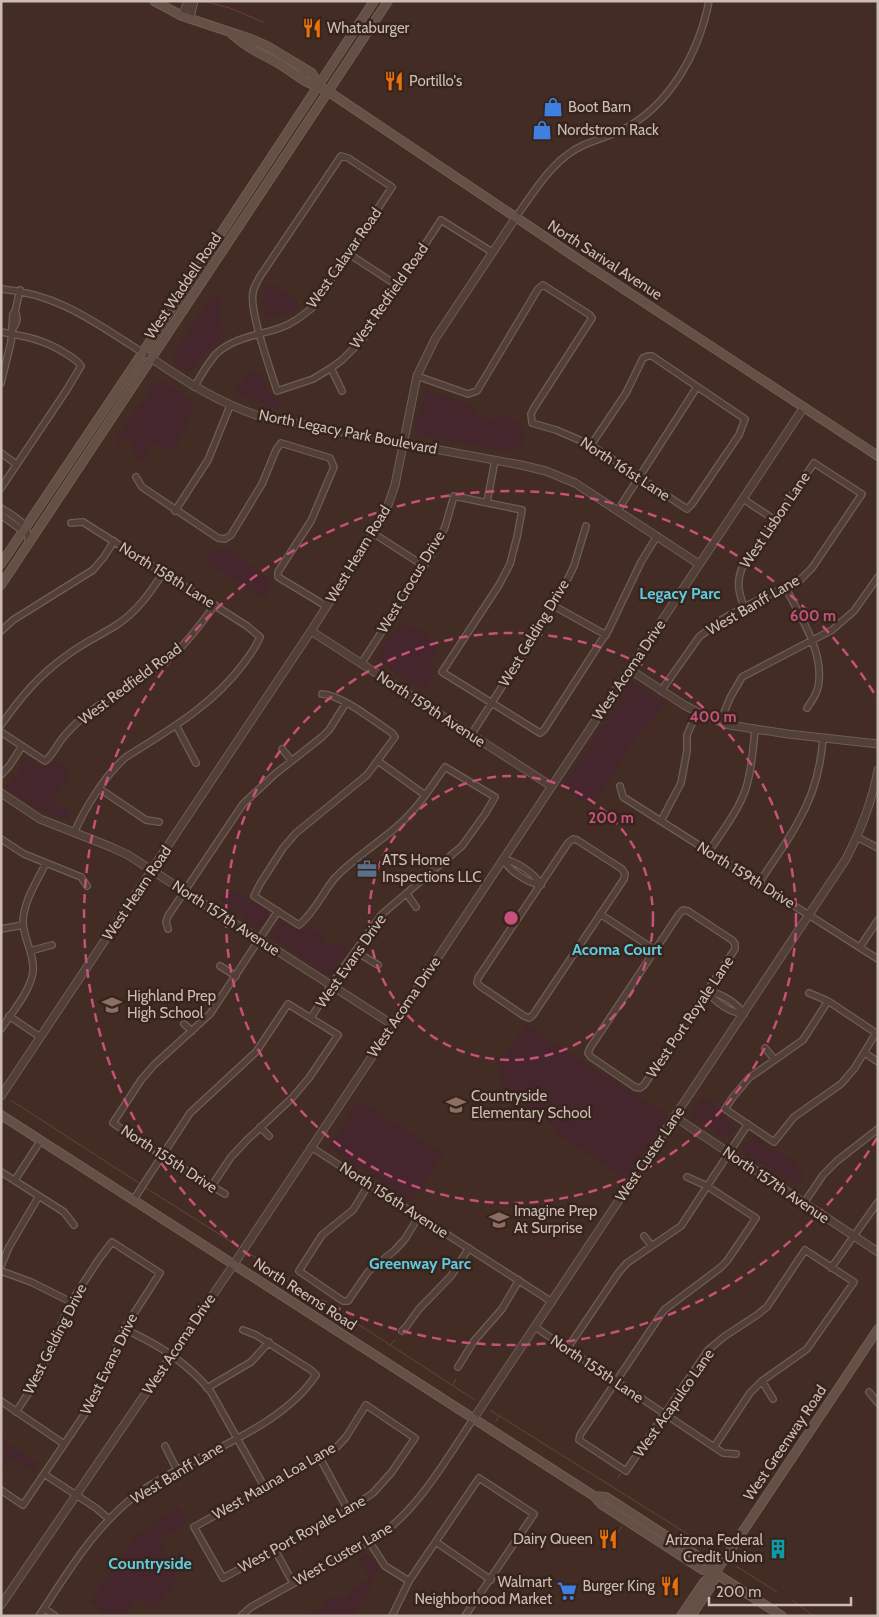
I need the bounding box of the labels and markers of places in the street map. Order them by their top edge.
restaurant icon: Whataburger [301,17,323,39]
place label: Whataburger [327,19,410,37]
restaurant icon: Portillo's [383,70,405,92]
place label: Portillo's [409,72,462,90]
shop icon: Boot Barn [542,96,564,118]
place label: Boot Barn [568,98,631,116]
shop icon: Nordstrom Rack [531,119,553,141]
place label: Nordstrom Rack [557,121,659,139]
place label: ATS Home Inspections LLC [382,851,482,886]
office icon: ATS Home Inspections LLC [356,858,378,880]
centre of rings [502,909,520,927]
place label: Highland Prep High School [127,987,216,1022]
school or university icon: Highland Prep High School [101,994,123,1016]
place label: Countryside Elementary School [471,1087,592,1122]
school or university icon: Countryside Elementary School [445,1094,467,1116]
place label: Imagine Prep At Surprise [514,1202,597,1237]
school or university icon: Imagine Prep At Surprise [488,1209,510,1231]
restaurant icon: Dairy Queen [597,1528,619,1550]
place label: Dairy Queen [513,1530,593,1548]
place label: Arizona Federal Credit Union [665,1531,763,1566]
building icon: Arizona Federal Credit Union [767,1538,789,1560]
place label: Walmart Neighborhood Market [414,1573,552,1608]
restaurant icon: Burger King [659,1575,681,1597]
place label: Burger King [582,1577,656,1595]
supermarket icon: Walmart Neighborhood Market [556,1580,578,1602]

